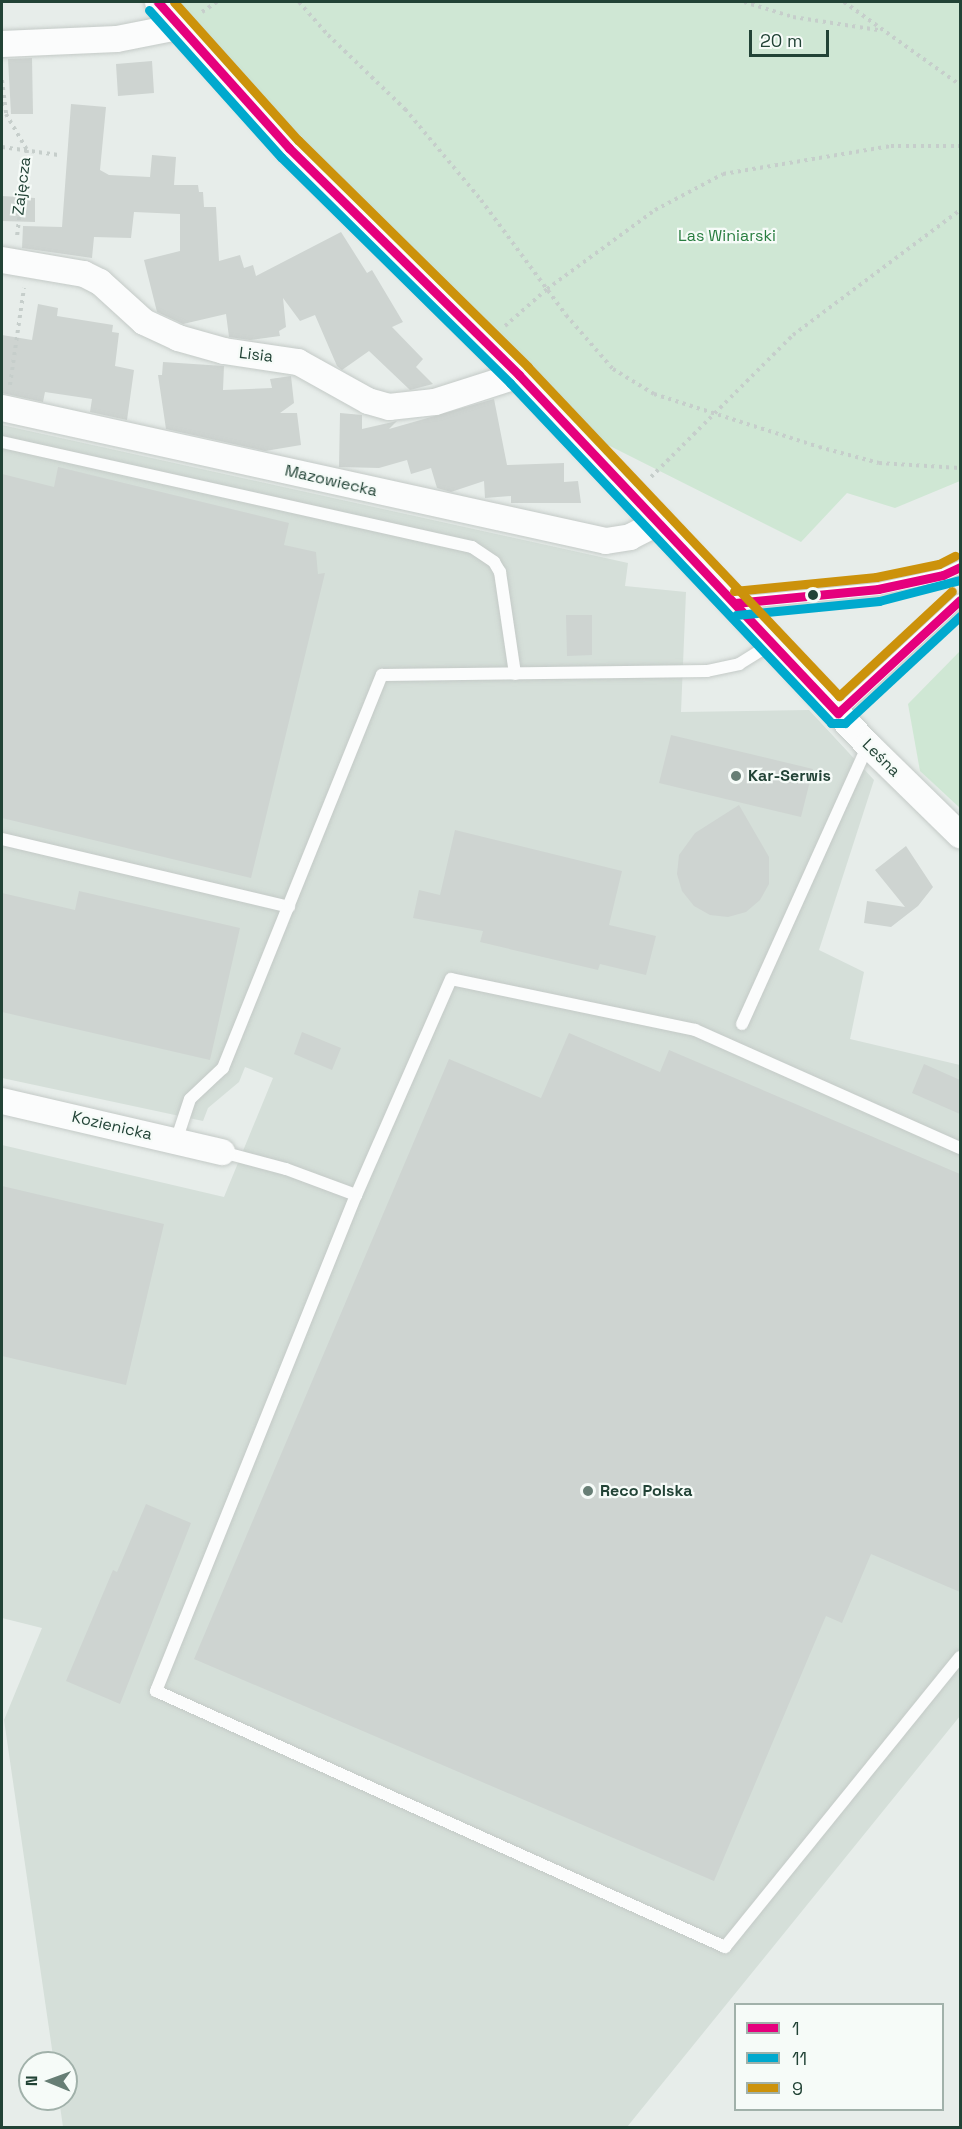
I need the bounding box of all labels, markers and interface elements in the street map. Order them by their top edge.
scale bar [752,18,832,56]
text: 20 m [760,29,803,52]
street label: Zajęcza [9,156,35,216]
park label: Las Winiarski [678,226,776,246]
street label: Lisia [238,343,274,367]
street label: Mazowiecka [283,461,379,501]
unlabelled marker [807,589,819,601]
street label: Leśna [858,735,904,781]
place label: Kar-Serwis [748,766,831,786]
marker: Kar-Serwis [729,769,743,783]
street label: Kozienicka [70,1107,154,1145]
place label: Reco Polska [600,1481,693,1501]
marker: Reco Polska [581,1484,595,1498]
legend [734,2003,944,2111]
text: 1 [792,2017,800,2040]
text: 11 [792,2047,807,2070]
north arrow [18,2051,78,2111]
text: N [21,2075,42,2086]
text: 9 [792,2077,803,2100]

